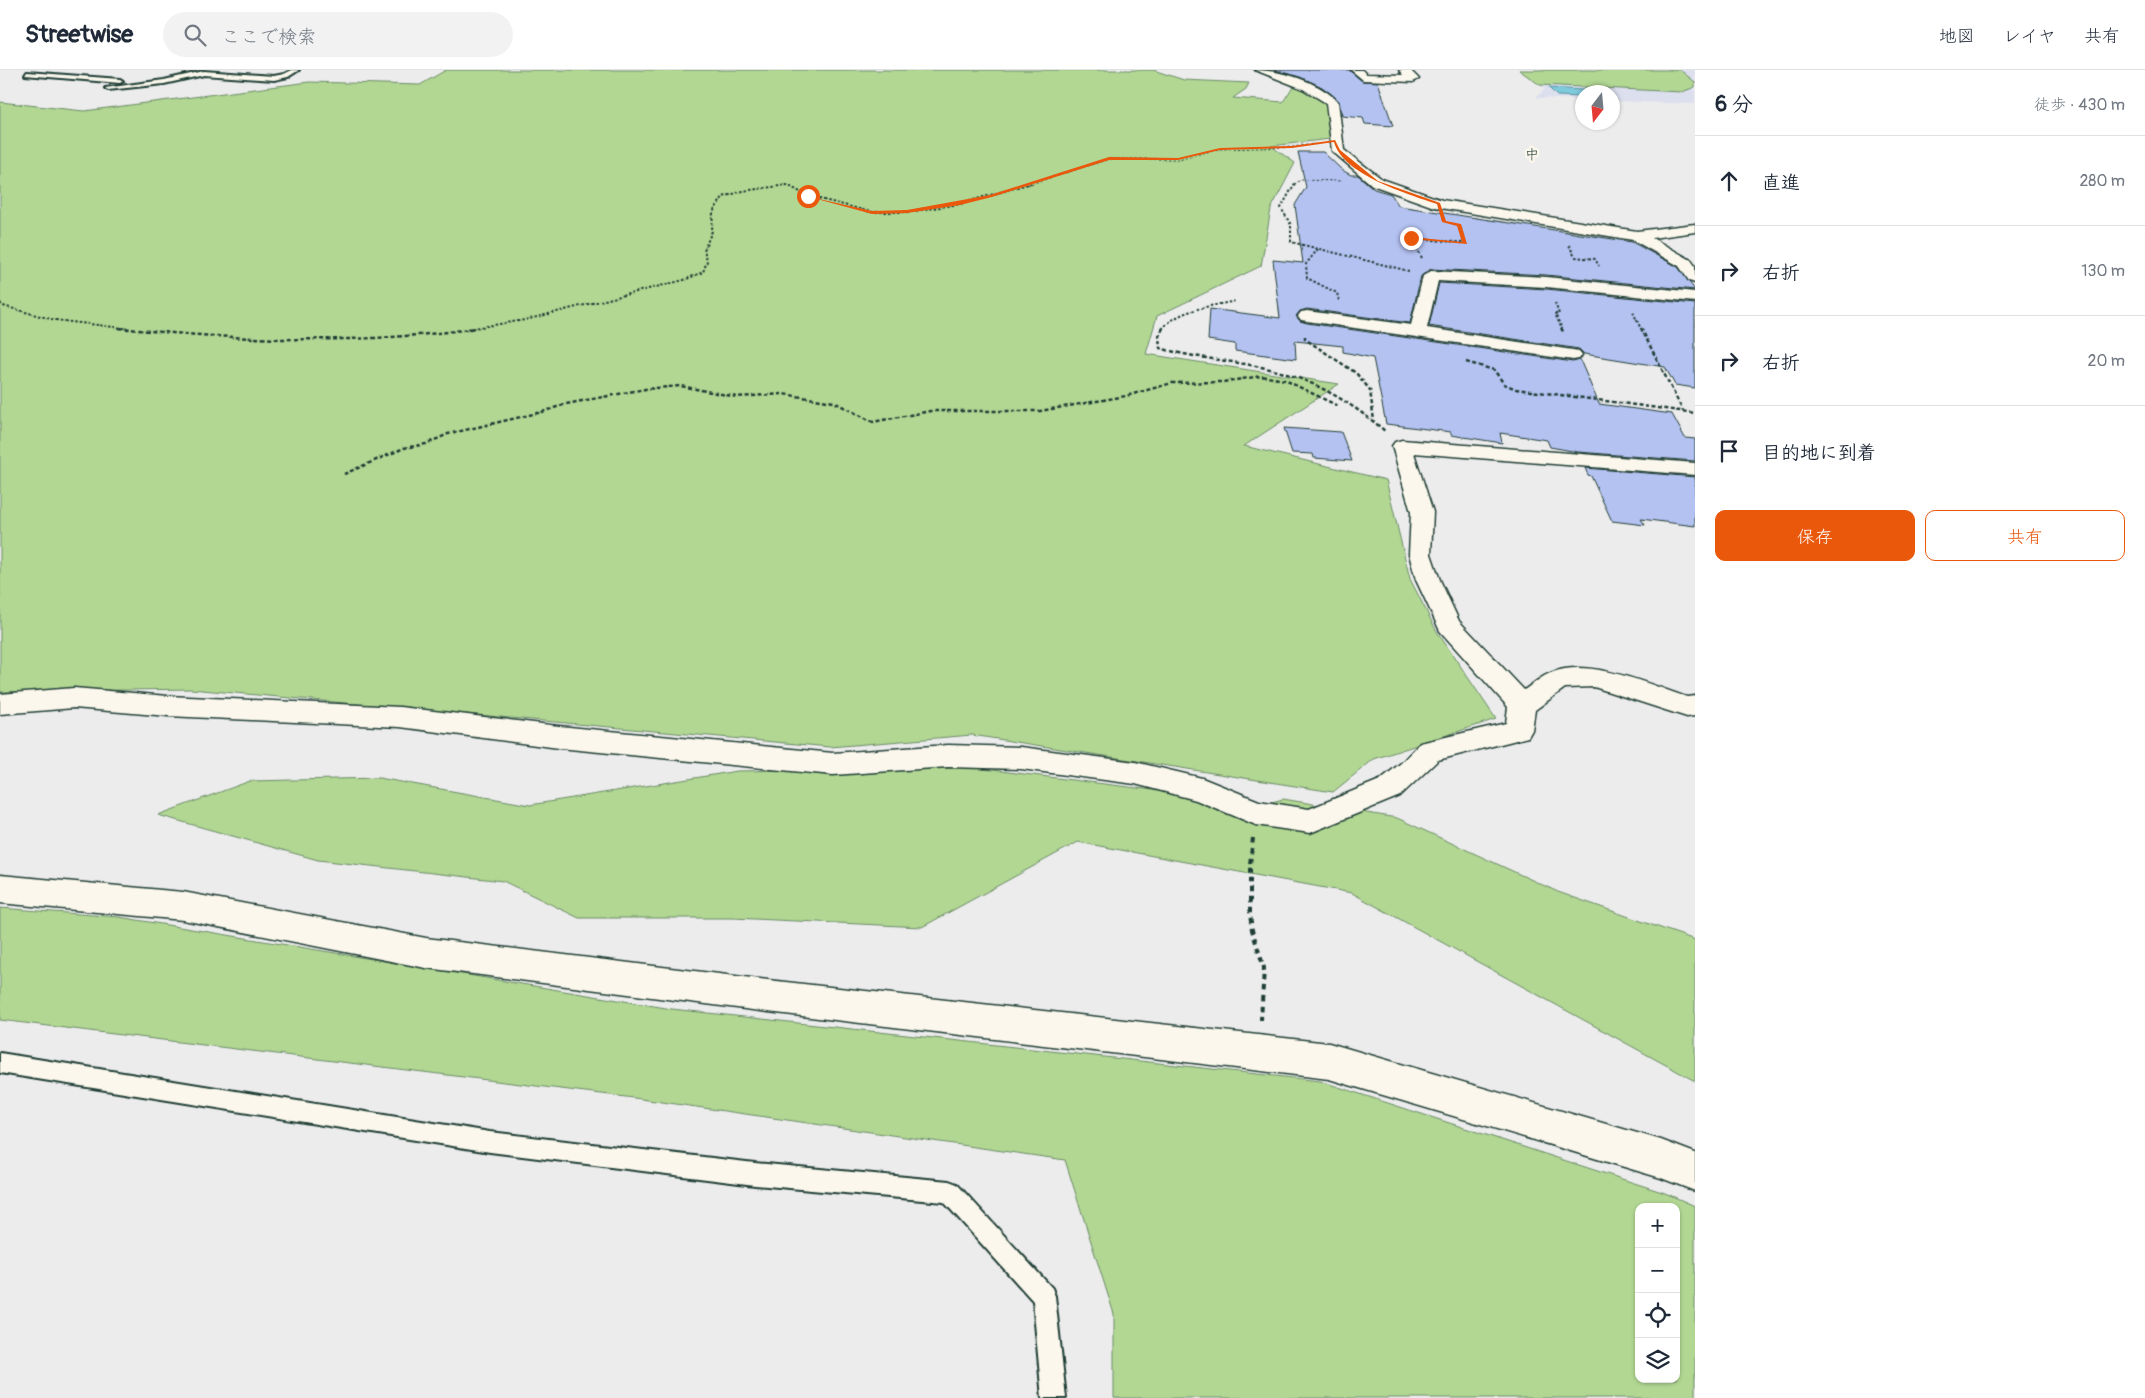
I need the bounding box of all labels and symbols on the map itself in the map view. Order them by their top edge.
north arrow [1575,85,1620,130]
district label: 中 [1525,146,1539,163]
route start [797,185,820,208]
route end [1400,227,1423,250]

